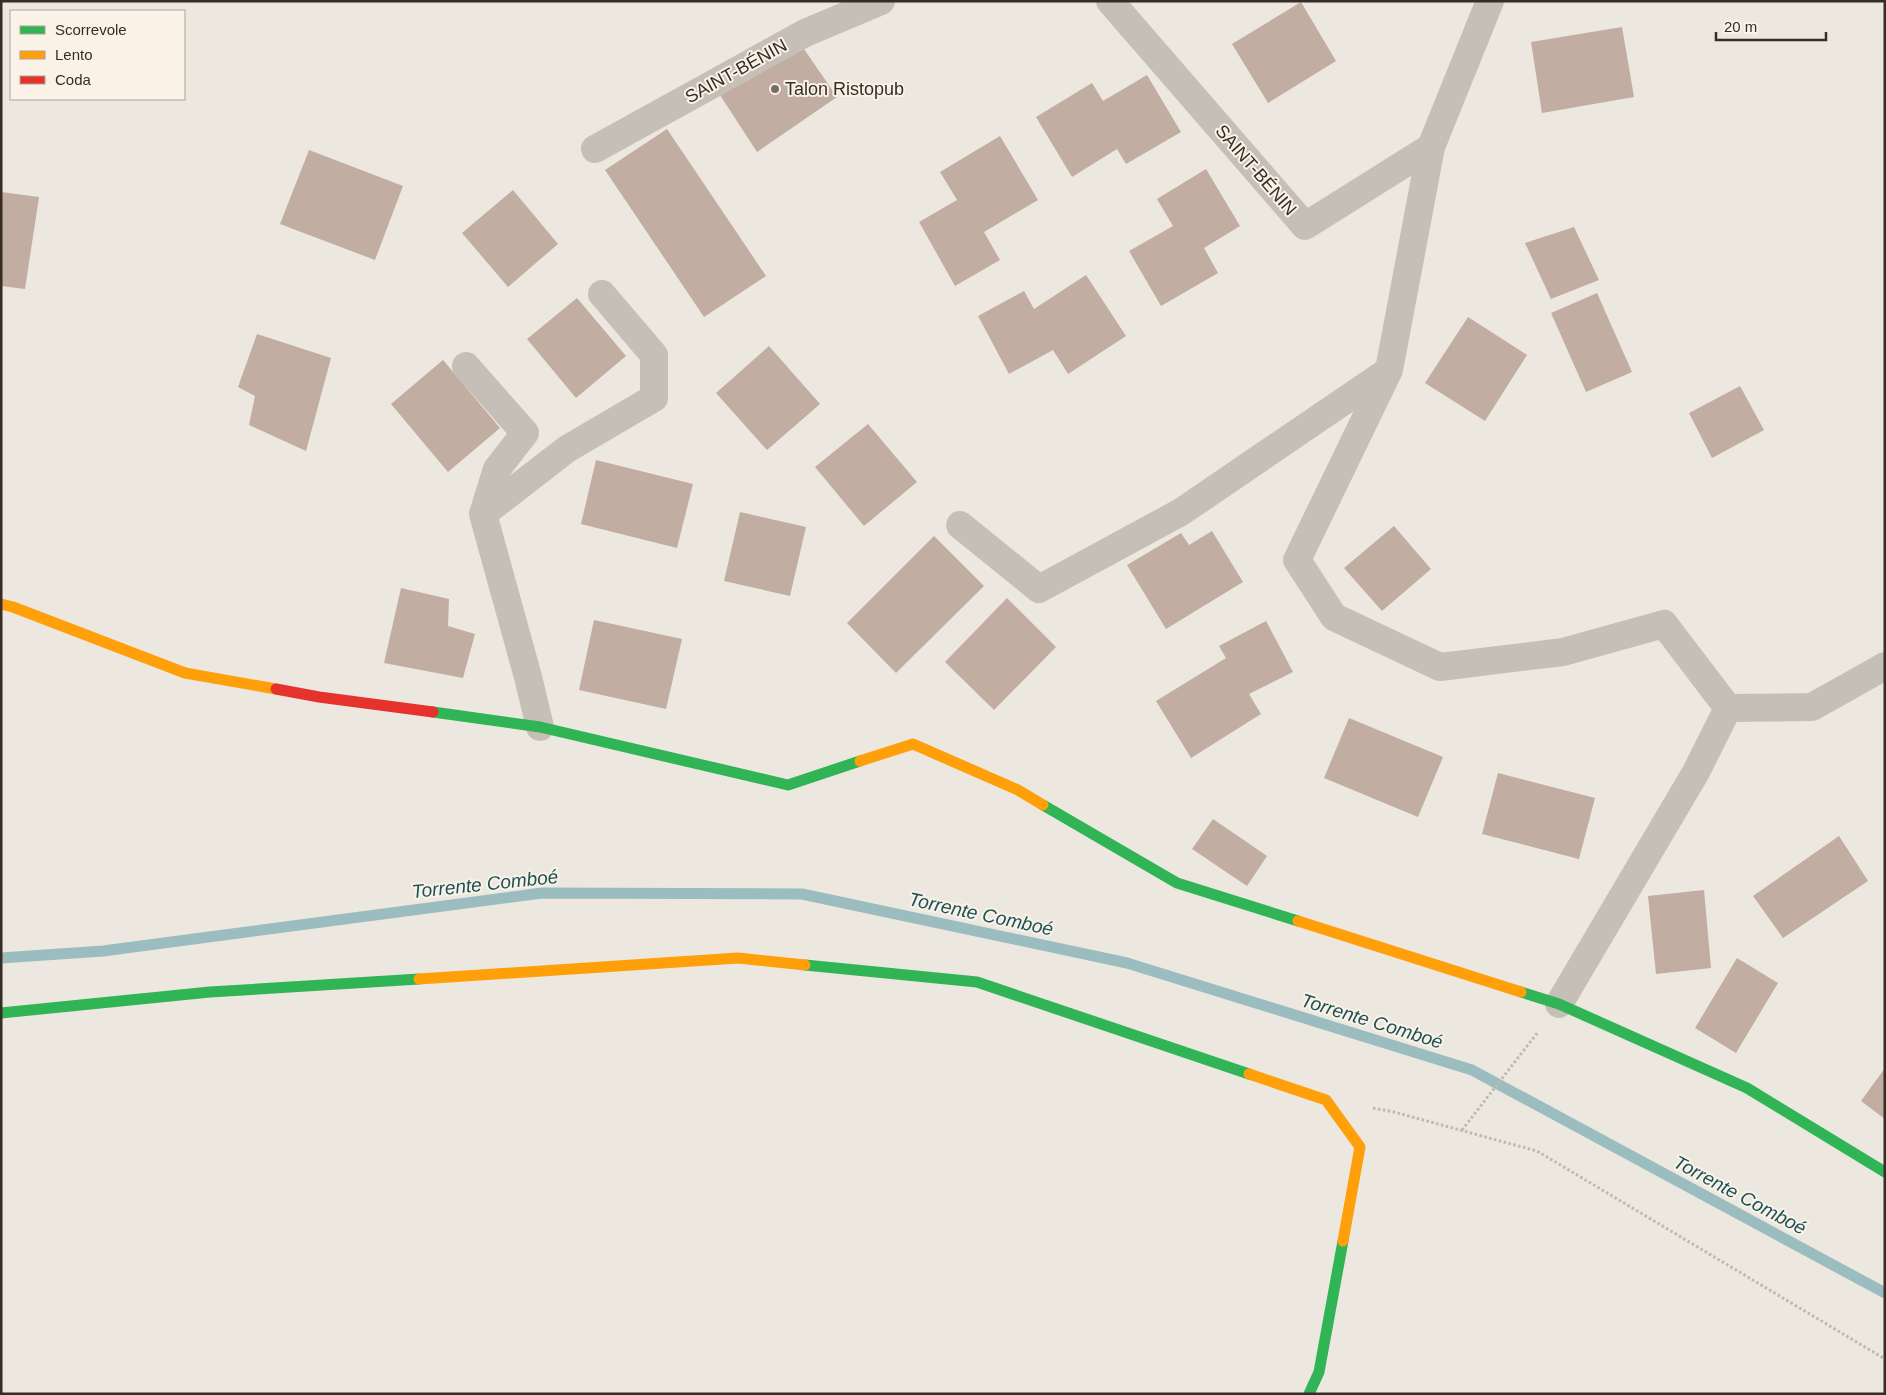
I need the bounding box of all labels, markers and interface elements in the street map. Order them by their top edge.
legend [10,10,185,100]
scale bar [1716,10,1826,42]
text: 20 m [1724,18,1757,35]
text: Scorrevole [55,21,127,38]
street label: SAINT-BÉNIN [682,35,790,107]
text: Lento [55,46,93,63]
text: Coda [55,71,92,88]
place label: Talon Ristopub [785,79,904,99]
marker: Talon Ristopub [769,83,781,95]
street label: SAINT-BÉNIN [1211,121,1301,219]
water label: Torrente Comboé [411,866,559,902]
water label: Torrente Comboé [907,888,1055,940]
water label: Torrente Comboé [1299,989,1445,1053]
water label: Torrente Comboé [1670,1151,1810,1239]

